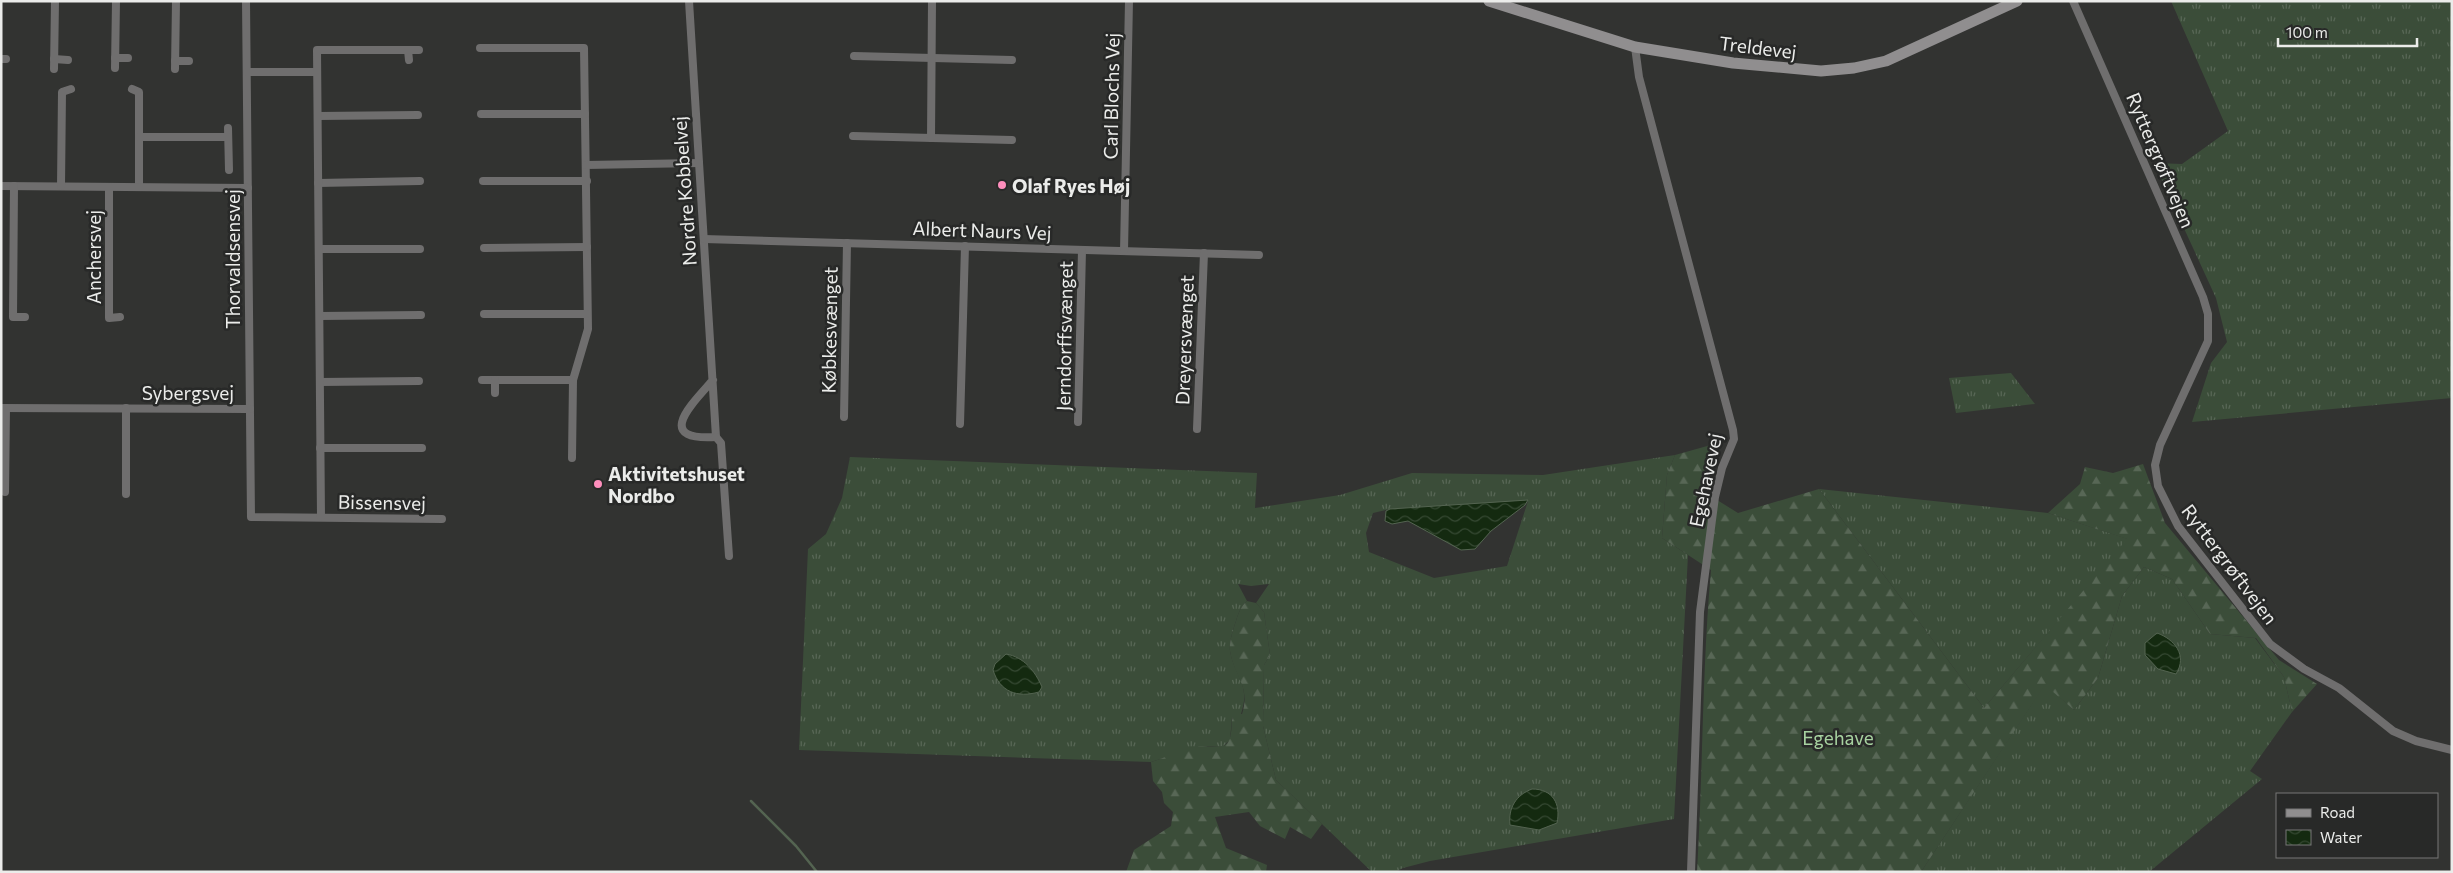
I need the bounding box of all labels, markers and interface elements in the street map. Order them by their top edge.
scale bar [2278,15,2417,47]
text: 100 m [2286,23,2328,41]
street label: Treldevej [1718,31,1798,63]
street label: Carl Blochs Vej [1098,33,1124,159]
street label: Ryttergrøftvejen [2122,89,2200,231]
street label: Nordre Kobbelvej [667,115,701,267]
place label: Olaf Ryes Høj [1012,174,1130,197]
marker: Olaf Ryes Høj [996,179,1008,191]
street label: Thorvaldsensvej [221,189,244,329]
street label: Anchersvej [82,210,105,304]
street label: Albert Naurs Vej [912,216,1052,244]
street label: Jerndorffsvænget [1051,260,1077,411]
street label: Købkesvænget [816,266,842,394]
street label: Dreyersvænget [1170,274,1198,405]
street label: Sybergsvej [142,381,234,404]
street label: Egehavevej [1684,431,1726,529]
place label: Aktivitetshuset Nordbo [608,462,745,507]
marker: Aktivitetshuset Nordbo [592,478,604,490]
street label: Bissensvej [338,490,426,514]
street label: Ryttergrøftvejen [2177,499,2283,629]
park label: Egehave [1802,726,1874,749]
legend [2276,793,2438,858]
text: Road [2320,803,2355,821]
text: Water [2320,828,2362,846]

